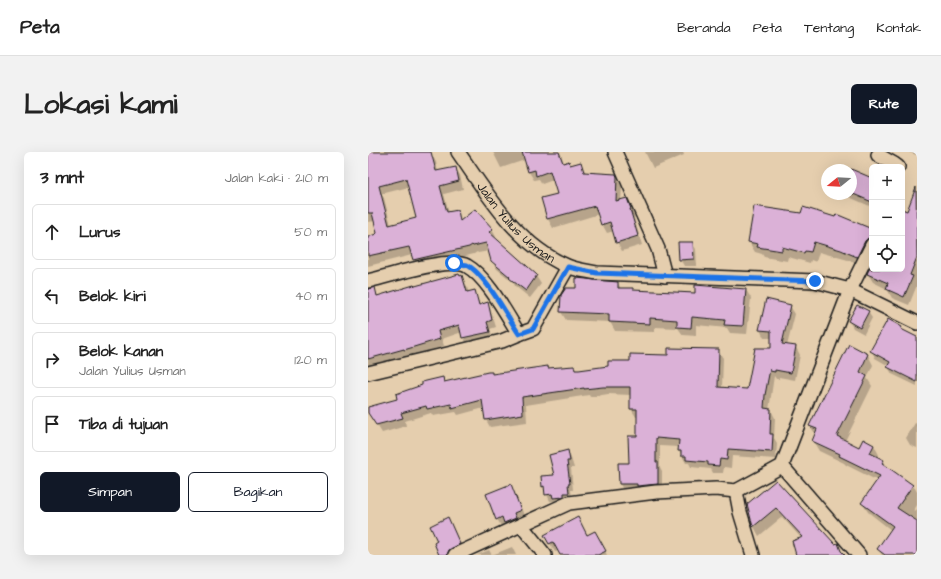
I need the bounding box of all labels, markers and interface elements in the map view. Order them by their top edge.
text: Peta [20,14,60,41]
text: Beranda [677,18,731,38]
text: Peta [753,18,782,38]
text: Tentang [804,18,854,38]
text: Kontak [876,18,921,38]
button: Rute [851,84,917,124]
text: Lokasi kami [24,85,178,124]
north arrow [821,164,857,200]
map controls [869,164,905,272]
button: + [869,164,905,200]
text: 3 mnt [40,166,84,190]
text: Jalan kaki · 210 m [225,169,328,187]
street label: Jalan Yulius Usman [472,179,559,268]
button: − [869,200,905,236]
icon: ahead [41,221,63,243]
text: Lurus [79,222,120,243]
text: 50 m [294,223,327,241]
button: locate [869,236,905,272]
route start [445,254,463,272]
route end [806,272,824,290]
icon: left [41,285,63,307]
text: Belok kiri [79,286,146,307]
text: 40 m [295,287,327,305]
text: Belok kanan [79,341,163,362]
icon: right [41,349,63,371]
text: 120 m [294,351,327,369]
text: Jalan Yulius Usman [79,362,186,380]
icon: arrive [41,413,63,435]
text: Tiba di tujuan [79,414,168,435]
button: Simpan [40,472,180,512]
button: Bagikan [188,472,328,512]

